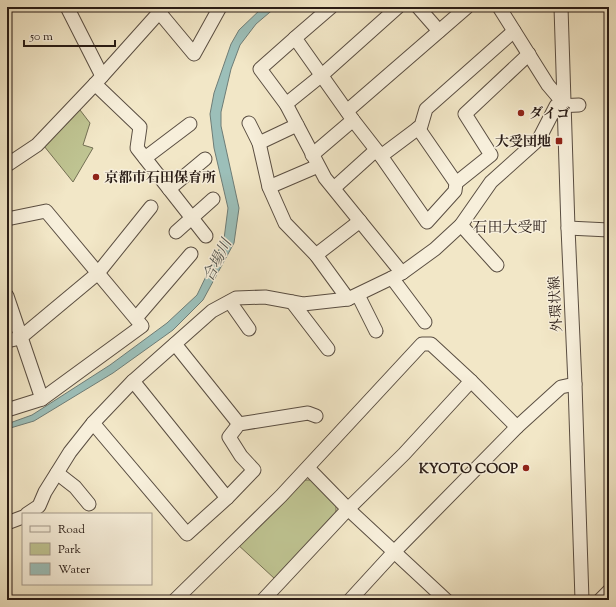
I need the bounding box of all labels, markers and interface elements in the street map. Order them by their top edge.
scale bar [24,22,115,48]
text: 50 m [29,28,53,46]
place label: ダイゴ [529,105,570,125]
marker: ダイゴ [516,108,526,118]
place label: 大受団地 [495,133,551,153]
marker: 大受団地 [554,136,564,146]
place label: 京都市石田保育所 [104,169,216,189]
marker: 京都市石田保育所 [91,172,101,182]
district label: 石田大受町 [472,218,548,239]
water label: 合場川 [199,234,239,286]
street label: 外環状線 [546,275,568,332]
place label: KYOTO COOP [419,460,518,480]
marker: KYOTO COOP [521,463,531,473]
legend [22,513,152,585]
text: Road [58,521,85,539]
text: Park [58,541,81,559]
text: Water [58,561,91,579]

